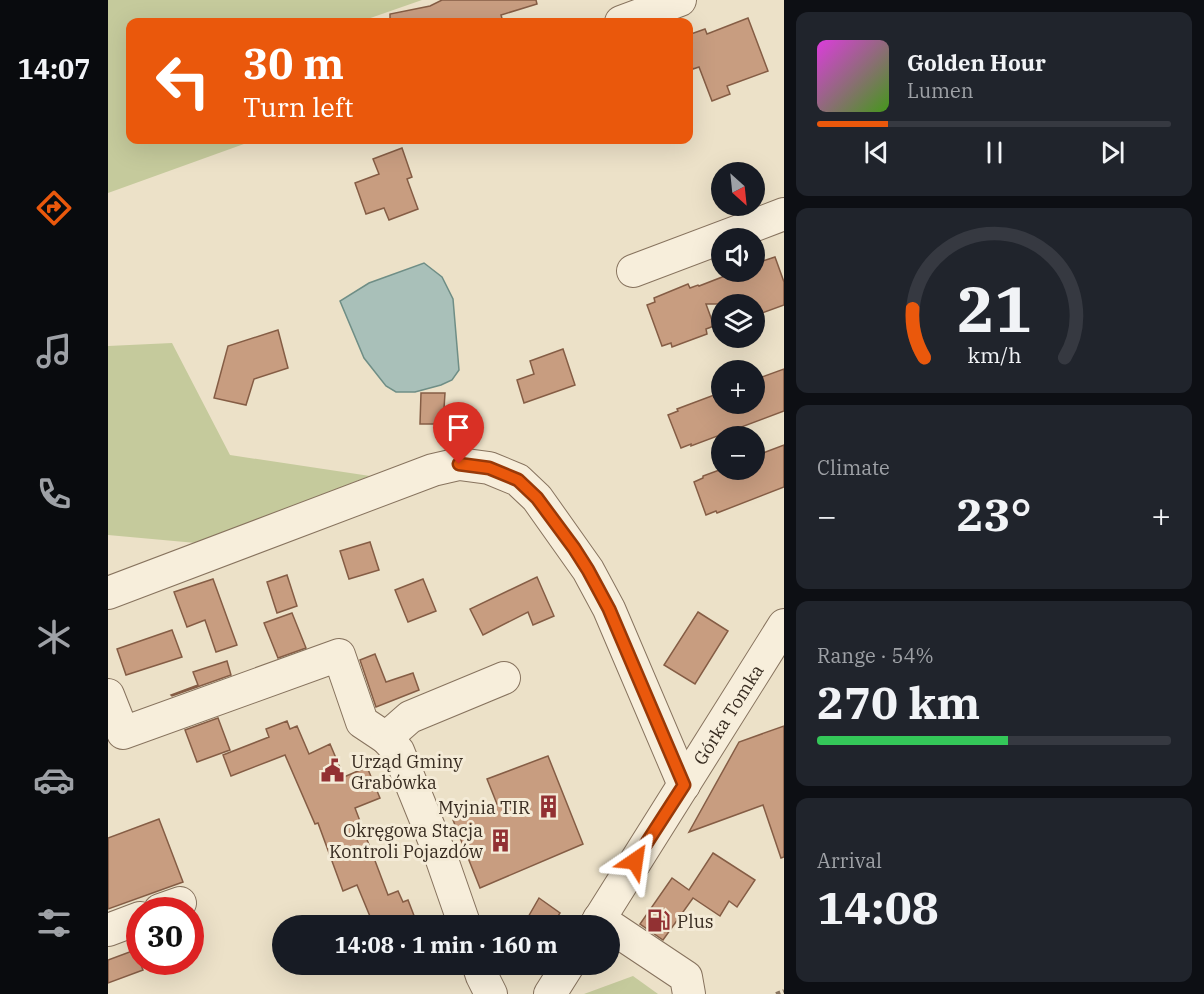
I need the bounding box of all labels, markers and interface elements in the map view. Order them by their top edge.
text: 30 m [243,36,344,91]
icon: left [144,42,222,120]
text: Golden Hour [907,48,1046,77]
text: 14:07 [18,51,90,86]
text: Lumen [907,77,974,104]
text: Turn left [243,89,354,124]
icon: previous [860,136,893,169]
icon: pause [978,136,1011,169]
icon: next [1096,136,1129,169]
north arrow [711,162,765,216]
map controls [711,162,765,480]
icon: directions [33,187,75,229]
button: sound [711,228,765,282]
text: 21 [957,268,1031,349]
button: layers [711,294,765,348]
icon: music [33,330,75,372]
text: km/h [967,341,1021,369]
button: + [711,360,765,414]
pin [433,402,484,464]
icon: arrive [442,411,475,444]
button: − [711,426,765,480]
text: Climate [817,454,890,481]
icon: phone [33,473,75,515]
text: 23° [956,485,1032,543]
text: − [817,494,837,537]
text: + [1151,494,1171,537]
icon: climate [33,616,75,658]
text: Range · 54% [817,642,934,669]
street label: Górka Tomka [688,660,768,769]
text: 270 km [817,673,980,731]
place label: Urząd Gminy Grabówka [351,750,463,794]
public building icon: Urząd Gminy Grabówka [320,758,346,784]
icon: car [33,759,75,801]
building icon: Myjnia TIR [535,794,561,820]
place label: Myjnia TIR [438,796,530,819]
place label: Okręgowa Stacja Kontroli Pojazdów [329,819,483,863]
building icon: Okręgowa Stacja Kontroli Pojazdów [488,827,514,853]
position arrow [603,829,667,893]
text: Arrival [817,847,882,874]
text: 14:08 [817,878,939,936]
speed limit sign: 30 [126,897,204,975]
icon: filters [33,902,75,944]
fuel station icon: Plus [646,908,672,934]
place label: Plus [677,910,714,933]
text: 14:08 · 1 min · 160 m [334,930,558,959]

